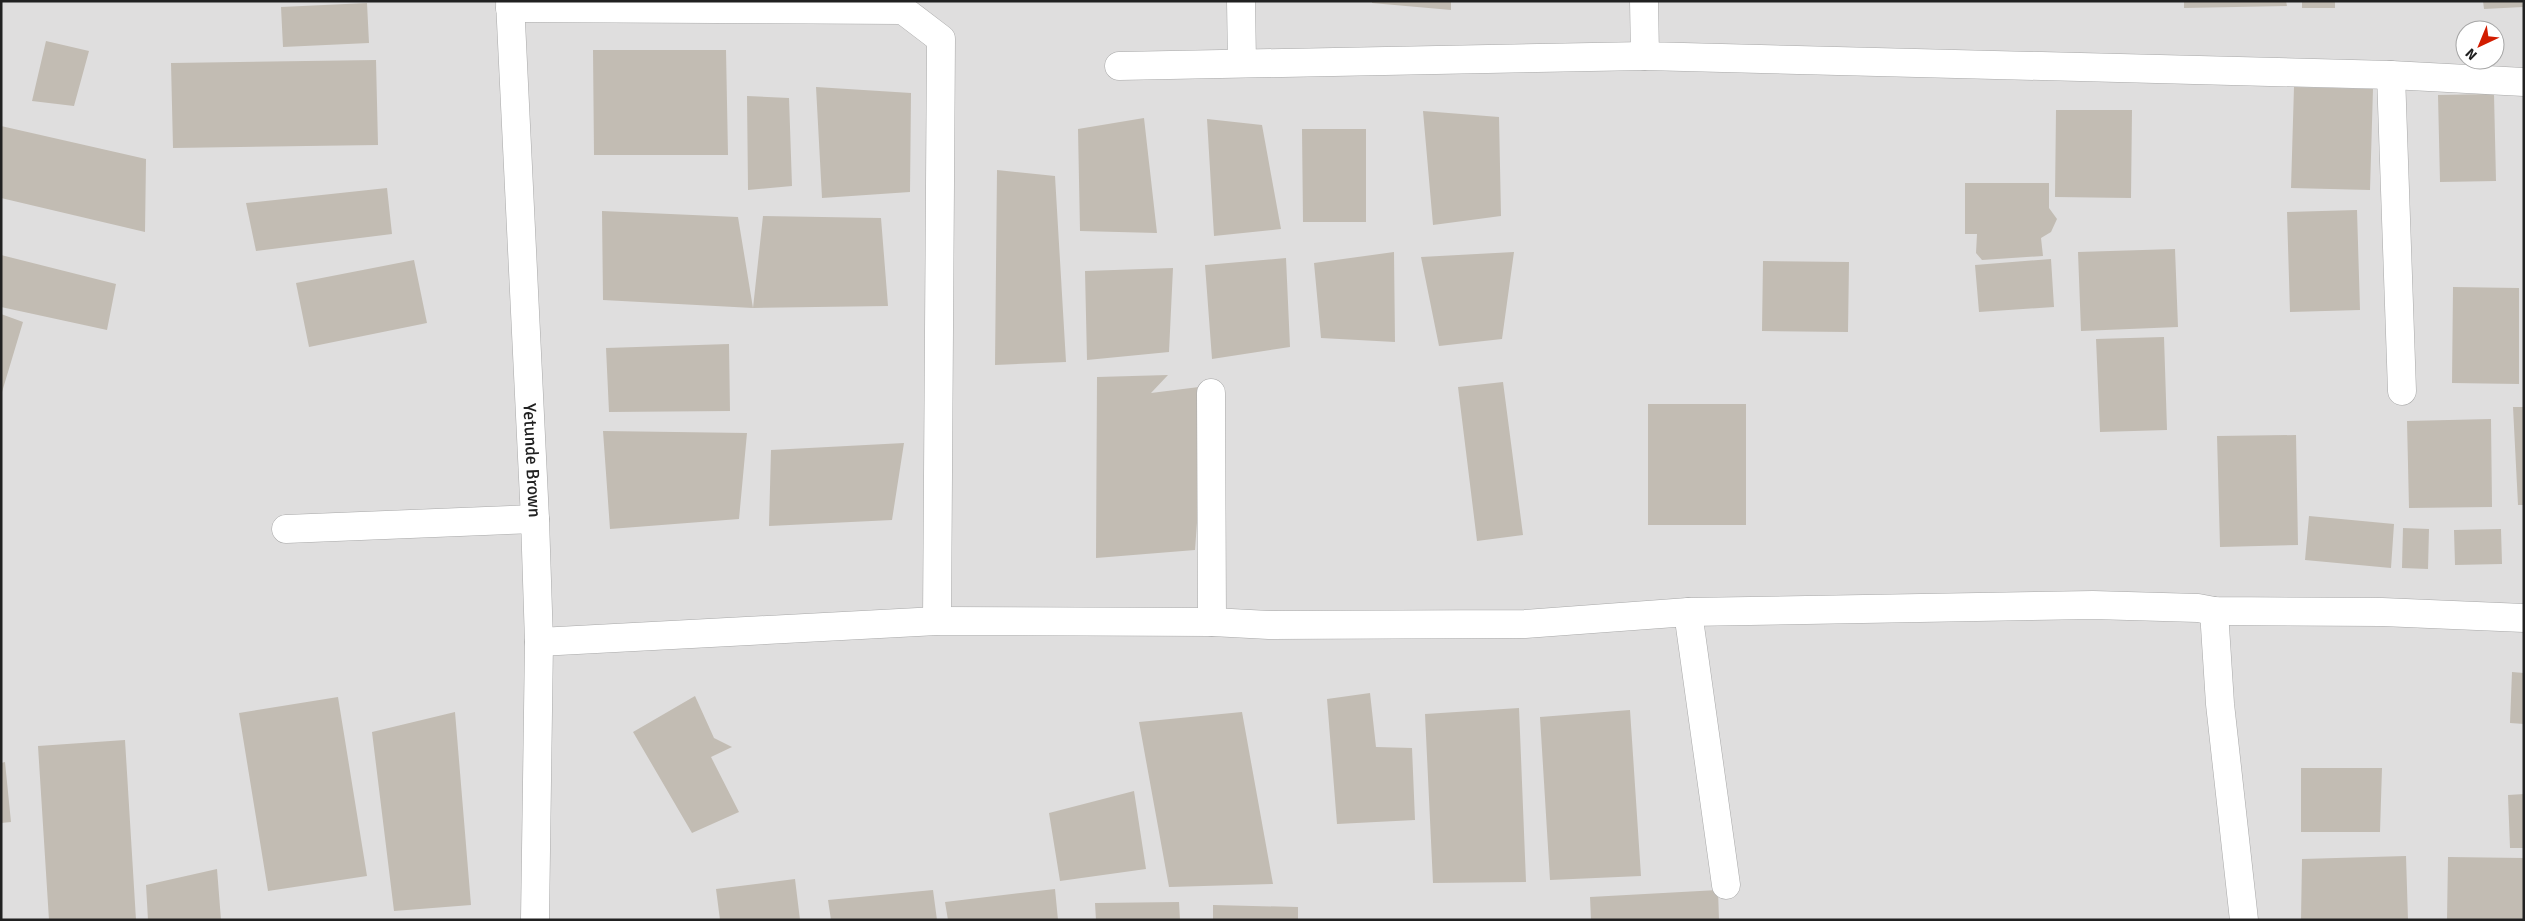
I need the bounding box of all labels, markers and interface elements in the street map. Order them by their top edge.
north arrow [2455,20,2505,70]
text: N [2462,44,2481,63]
street label: Yetunde Brown [518,403,546,518]

